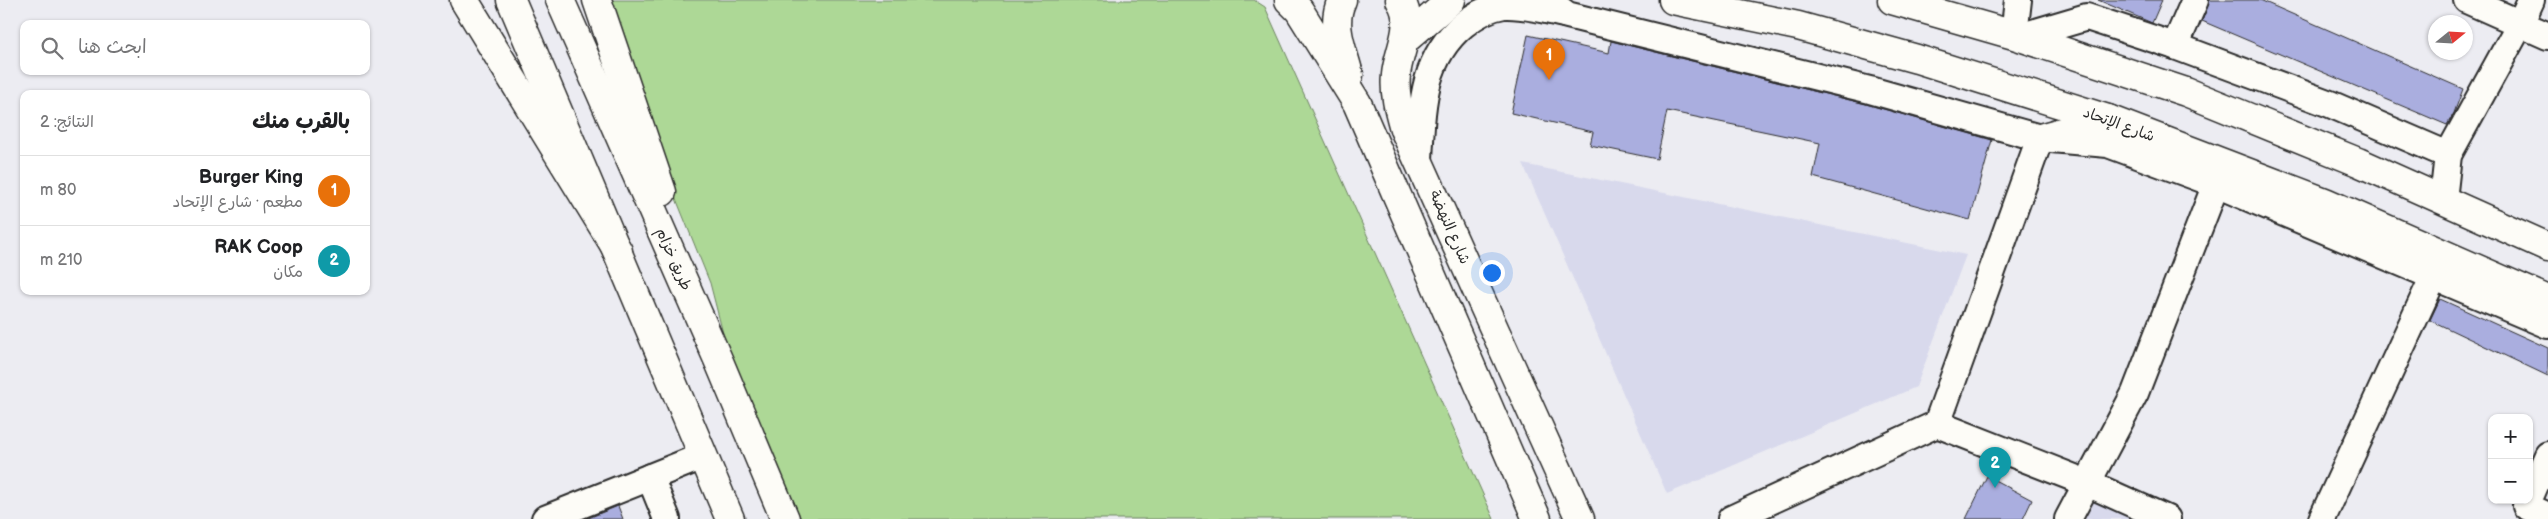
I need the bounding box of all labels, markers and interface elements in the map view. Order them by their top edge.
north arrow [2428,15,2473,60]
search box [20,20,370,75]
icon: search [38,34,66,62]
text: ابحث هنا [78,36,147,59]
pin: 1 [1533,39,1565,80]
street label: شارع الإتحاد [2081,103,2157,146]
text: بالقرب منك [252,109,350,134]
text: النتائج: 2 [40,113,94,132]
text: Burger King [199,166,303,189]
text: 80 m [40,181,76,200]
text: 1 [331,181,337,200]
street label: شارع النهضة [1425,187,1474,267]
text: مطعم · شارع الإتحاد [173,193,303,212]
street label: طريق خزام [650,225,696,294]
text: RAK Coop [214,236,303,259]
text: 210 m [40,251,82,270]
text: 2 [329,251,339,270]
your location [1479,260,1505,286]
text: مكان [273,263,303,282]
map controls [2488,414,2533,504]
button: + [2488,414,2533,459]
pin: 2 [1979,447,2011,488]
button: − [2488,459,2533,504]

